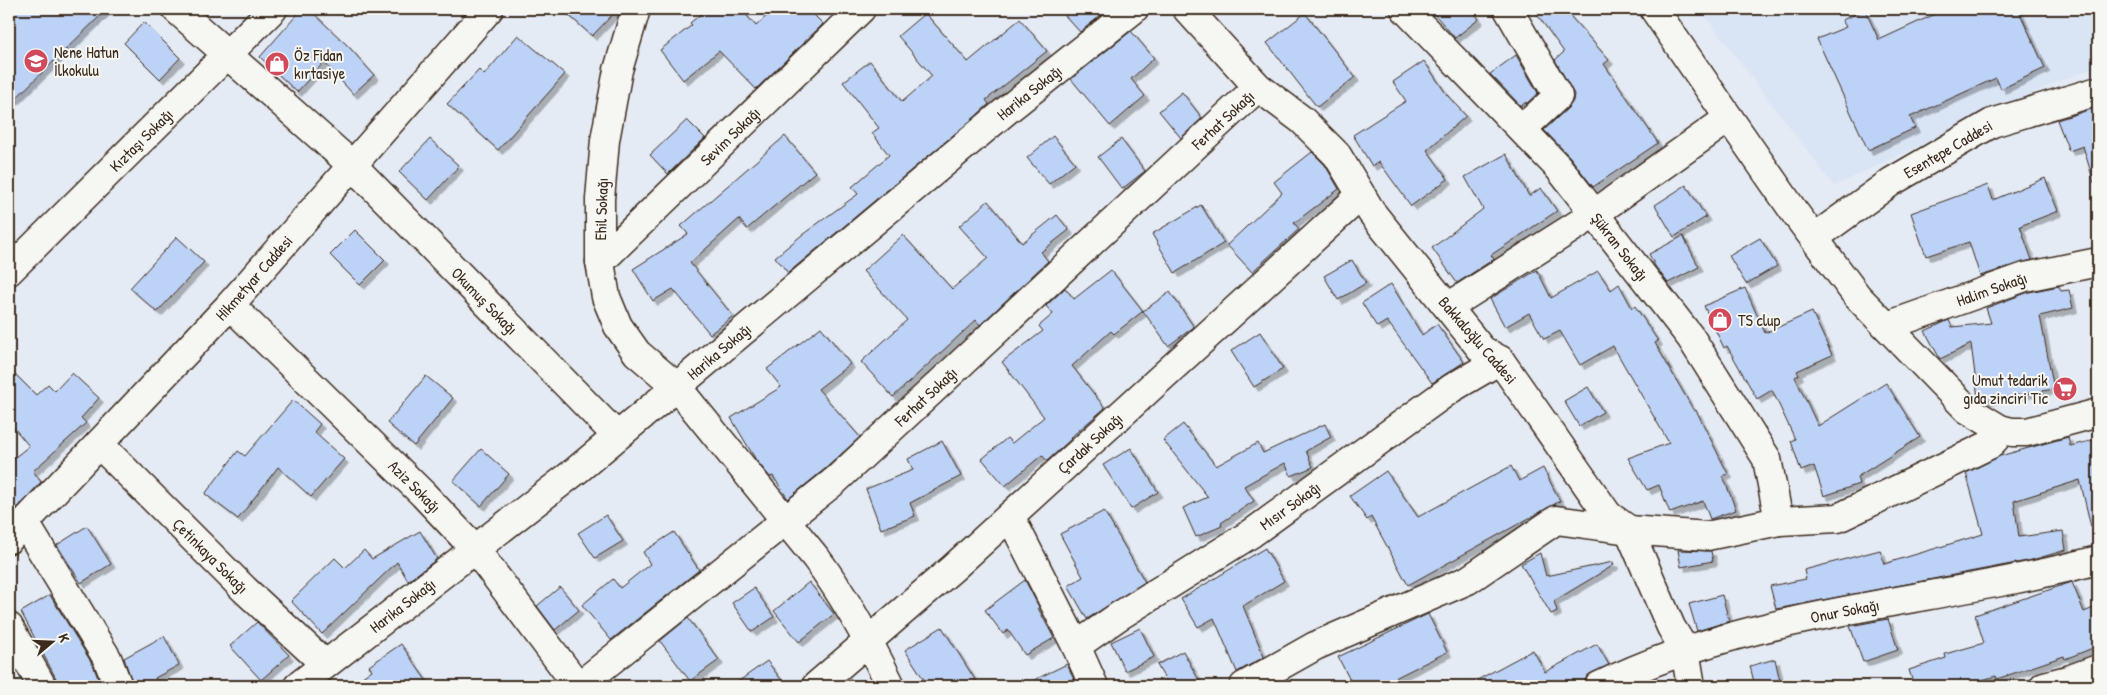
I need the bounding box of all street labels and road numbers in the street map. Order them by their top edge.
street label: Harika Sokağı [992,60,1066,125]
street label: Ferhat Sokağı [1186,85,1259,155]
street label: Sevim Sokağı [695,102,765,170]
street label: Kıztaşı Sokağı [104,103,178,177]
street label: Esentepe Caddesi [1899,114,1996,183]
street label: Ehil Sokağı [589,177,613,241]
street label: Şükran Sokağı [1586,208,1654,286]
street label: Hikmetyar Caddesi [210,230,297,325]
street label: Okumuş Sokağı [447,262,523,339]
street label: Halim Sokağı [1953,266,2030,312]
street label: Bakkaloğlu Caddesi [1434,291,1522,389]
street label: Harika Sokağı [682,318,756,384]
street label: Ferhat Sokağı [889,362,962,432]
street label: Çardak Sokağı [1052,407,1127,479]
street label: Aziz Sokağı [384,455,446,518]
street label: Mısır Sokağı [1255,476,1325,535]
street label: Çetinkaya Sokağı [168,513,253,598]
street label: Harika Sokağı [365,573,440,638]
street label: Onur Sokağı [1808,593,1881,628]

